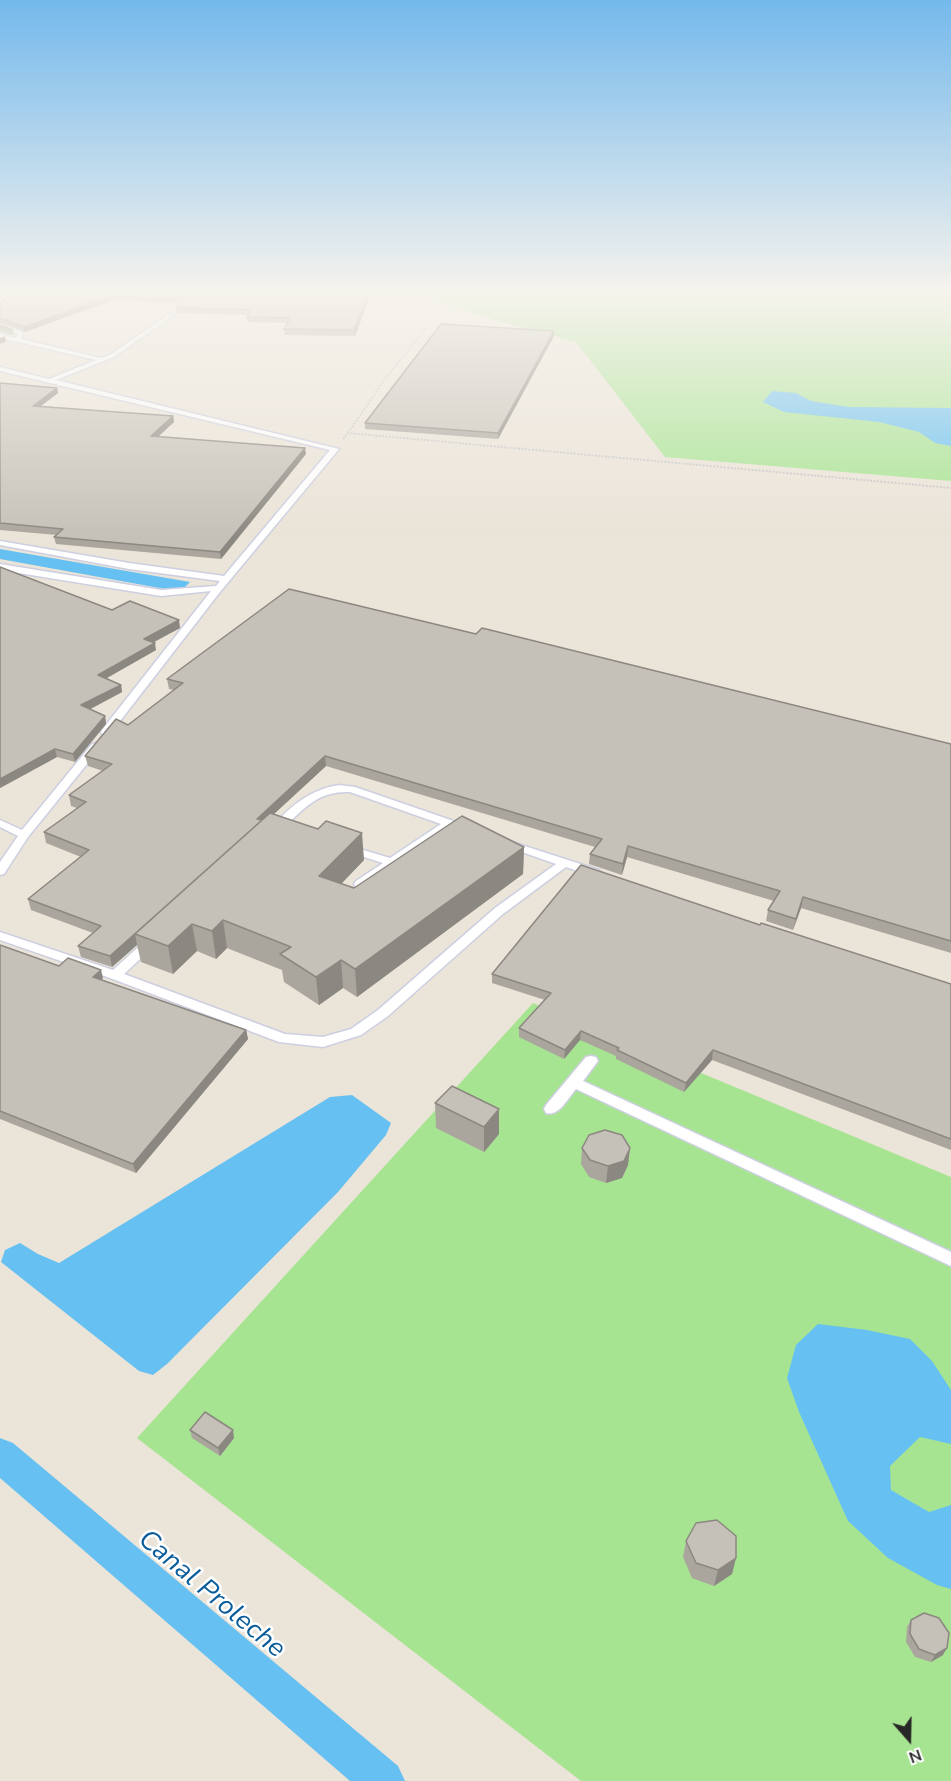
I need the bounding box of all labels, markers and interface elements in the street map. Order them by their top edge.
water label: Canal Proleche [131,1524,291,1666]
north arrow [879,1709,939,1769]
text: N [906,1744,925,1768]

